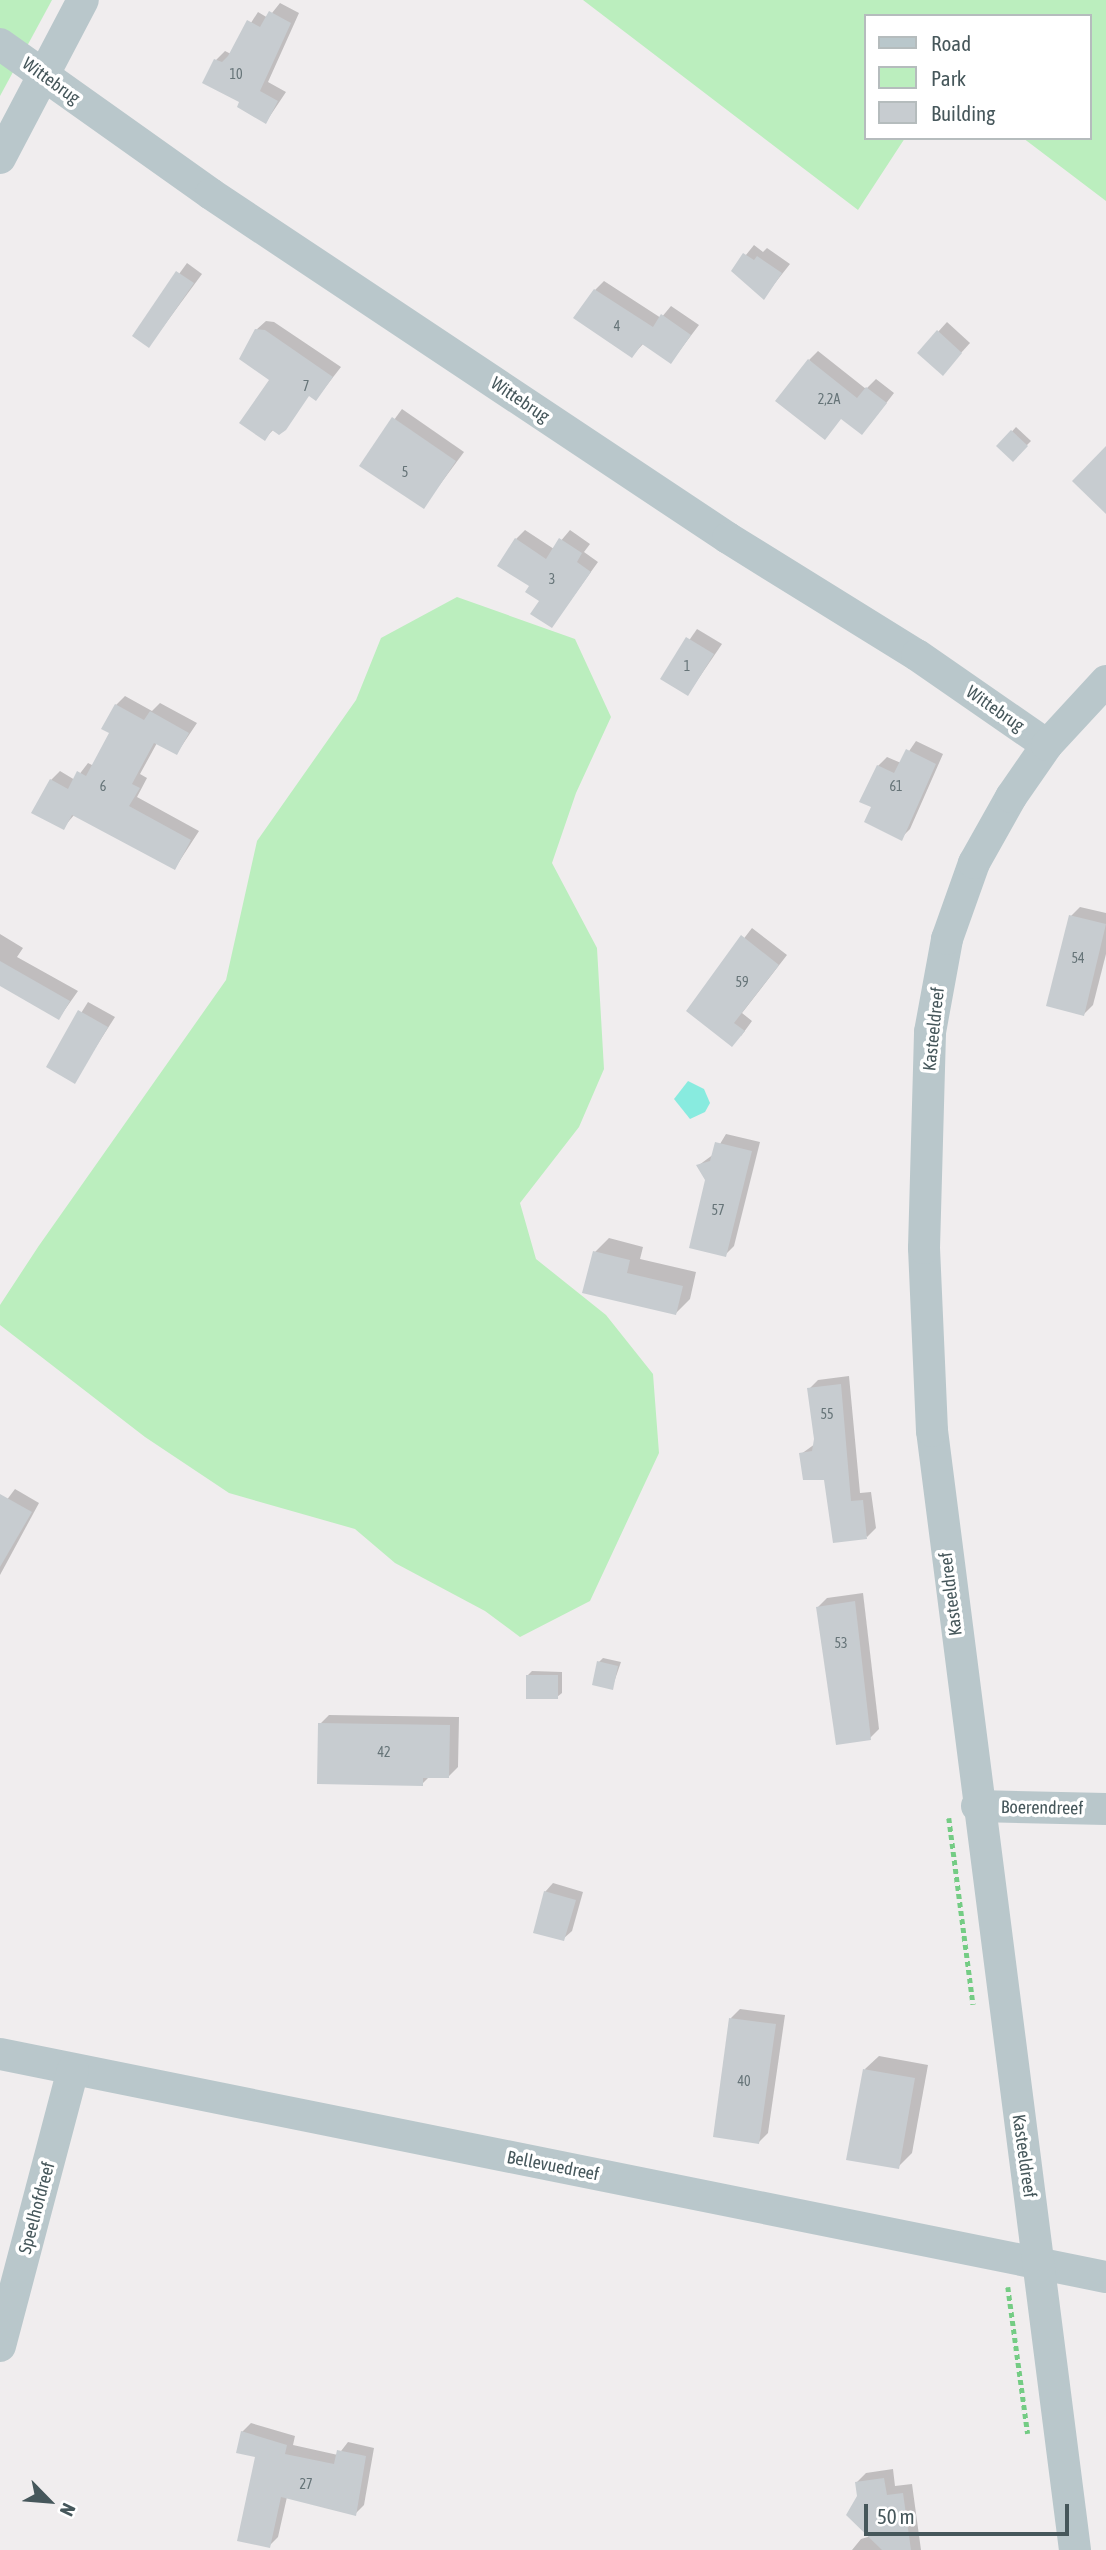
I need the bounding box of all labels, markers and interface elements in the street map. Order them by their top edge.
legend [864,14,1092,140]
text: Road [931,31,971,55]
street label: Wittebrug [18,53,84,109]
house number: 10 [229,66,243,82]
text: Park [931,66,966,90]
text: Building [931,101,995,125]
house number: 4 [614,318,620,334]
street label: Wittebrug [487,373,553,427]
house number: 7 [303,378,309,394]
house number: 2,2A [818,391,840,407]
house number: 5 [402,464,408,480]
house number: 3 [549,571,555,587]
house number: 1 [684,658,690,674]
street label: Wittebrug [962,681,1028,737]
house number: 6 [100,778,106,794]
house number: 61 [889,778,903,794]
house number: 54 [1071,950,1085,966]
house number: 59 [735,974,749,990]
street label: Kasteeldreef [919,986,949,1072]
house number: 57 [711,1202,725,1218]
house number: 55 [820,1406,834,1422]
street label: Kasteeldreef [935,1551,967,1637]
house number: 53 [834,1635,848,1651]
house number: 42 [377,1744,391,1760]
street label: Boerendreef [1001,1796,1083,1820]
house number: 40 [737,2073,751,2089]
street label: Kasteeldreef [1007,2113,1041,2199]
street label: Bellevuedreef [505,2146,601,2186]
street label: Speelhofdreef [14,2160,60,2256]
north arrow [14,2466,84,2536]
house number: 27 [299,2476,313,2492]
scale bar [868,2490,1073,2534]
text: N [56,2500,80,2520]
text: 50 m [877,2504,915,2528]

